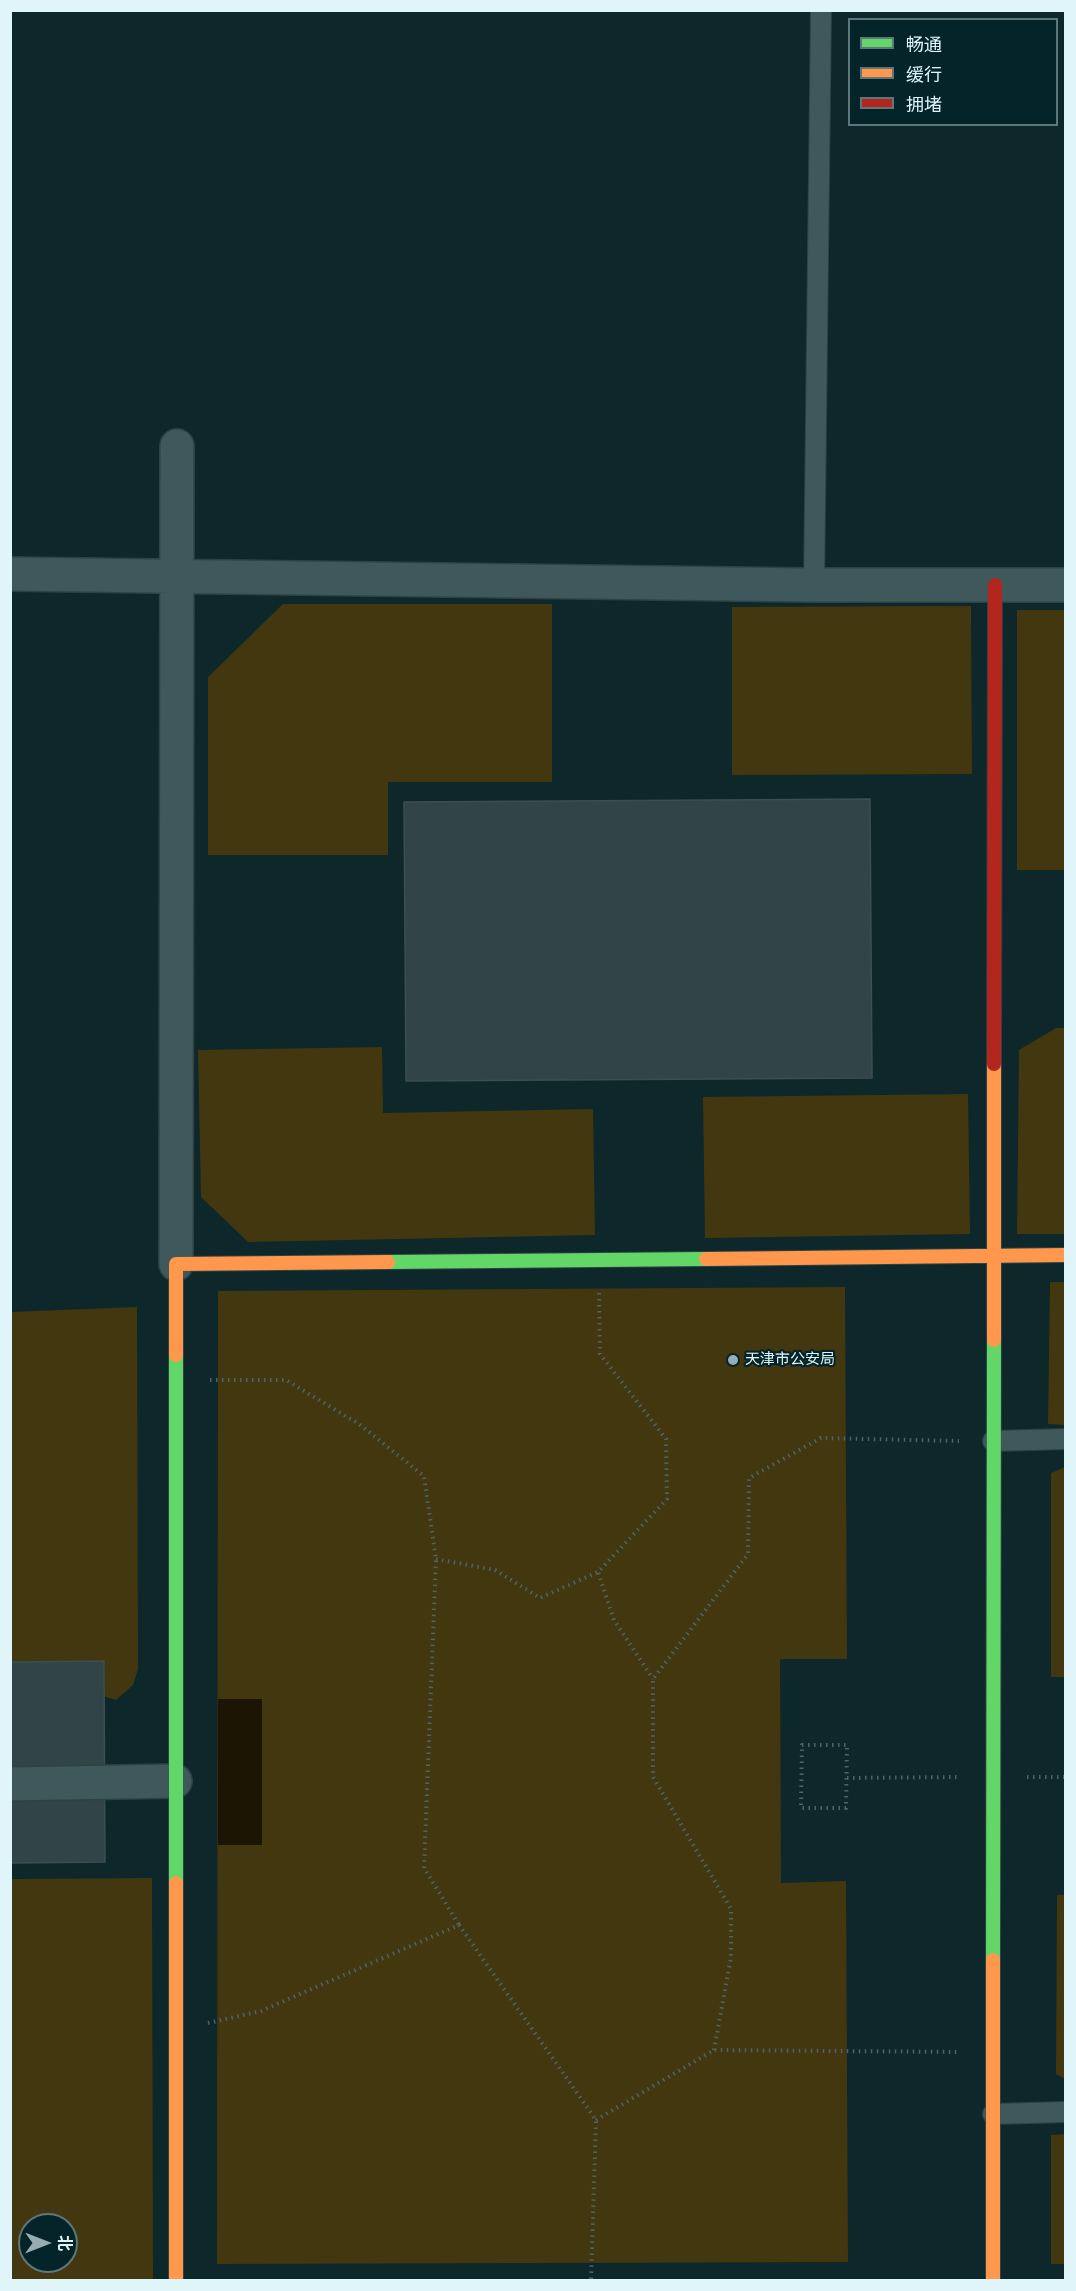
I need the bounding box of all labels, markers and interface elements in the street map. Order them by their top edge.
legend [848,18,1058,126]
text: 畅通 [906,34,942,56]
text: 缓行 [906,64,942,86]
text: 拥堵 [906,94,942,116]
place label: 天津市公安局 [745,1351,835,1369]
marker: 天津市公安局 [726,1353,740,1367]
north arrow [18,2213,78,2273]
text: 北 [55,2235,74,2251]

